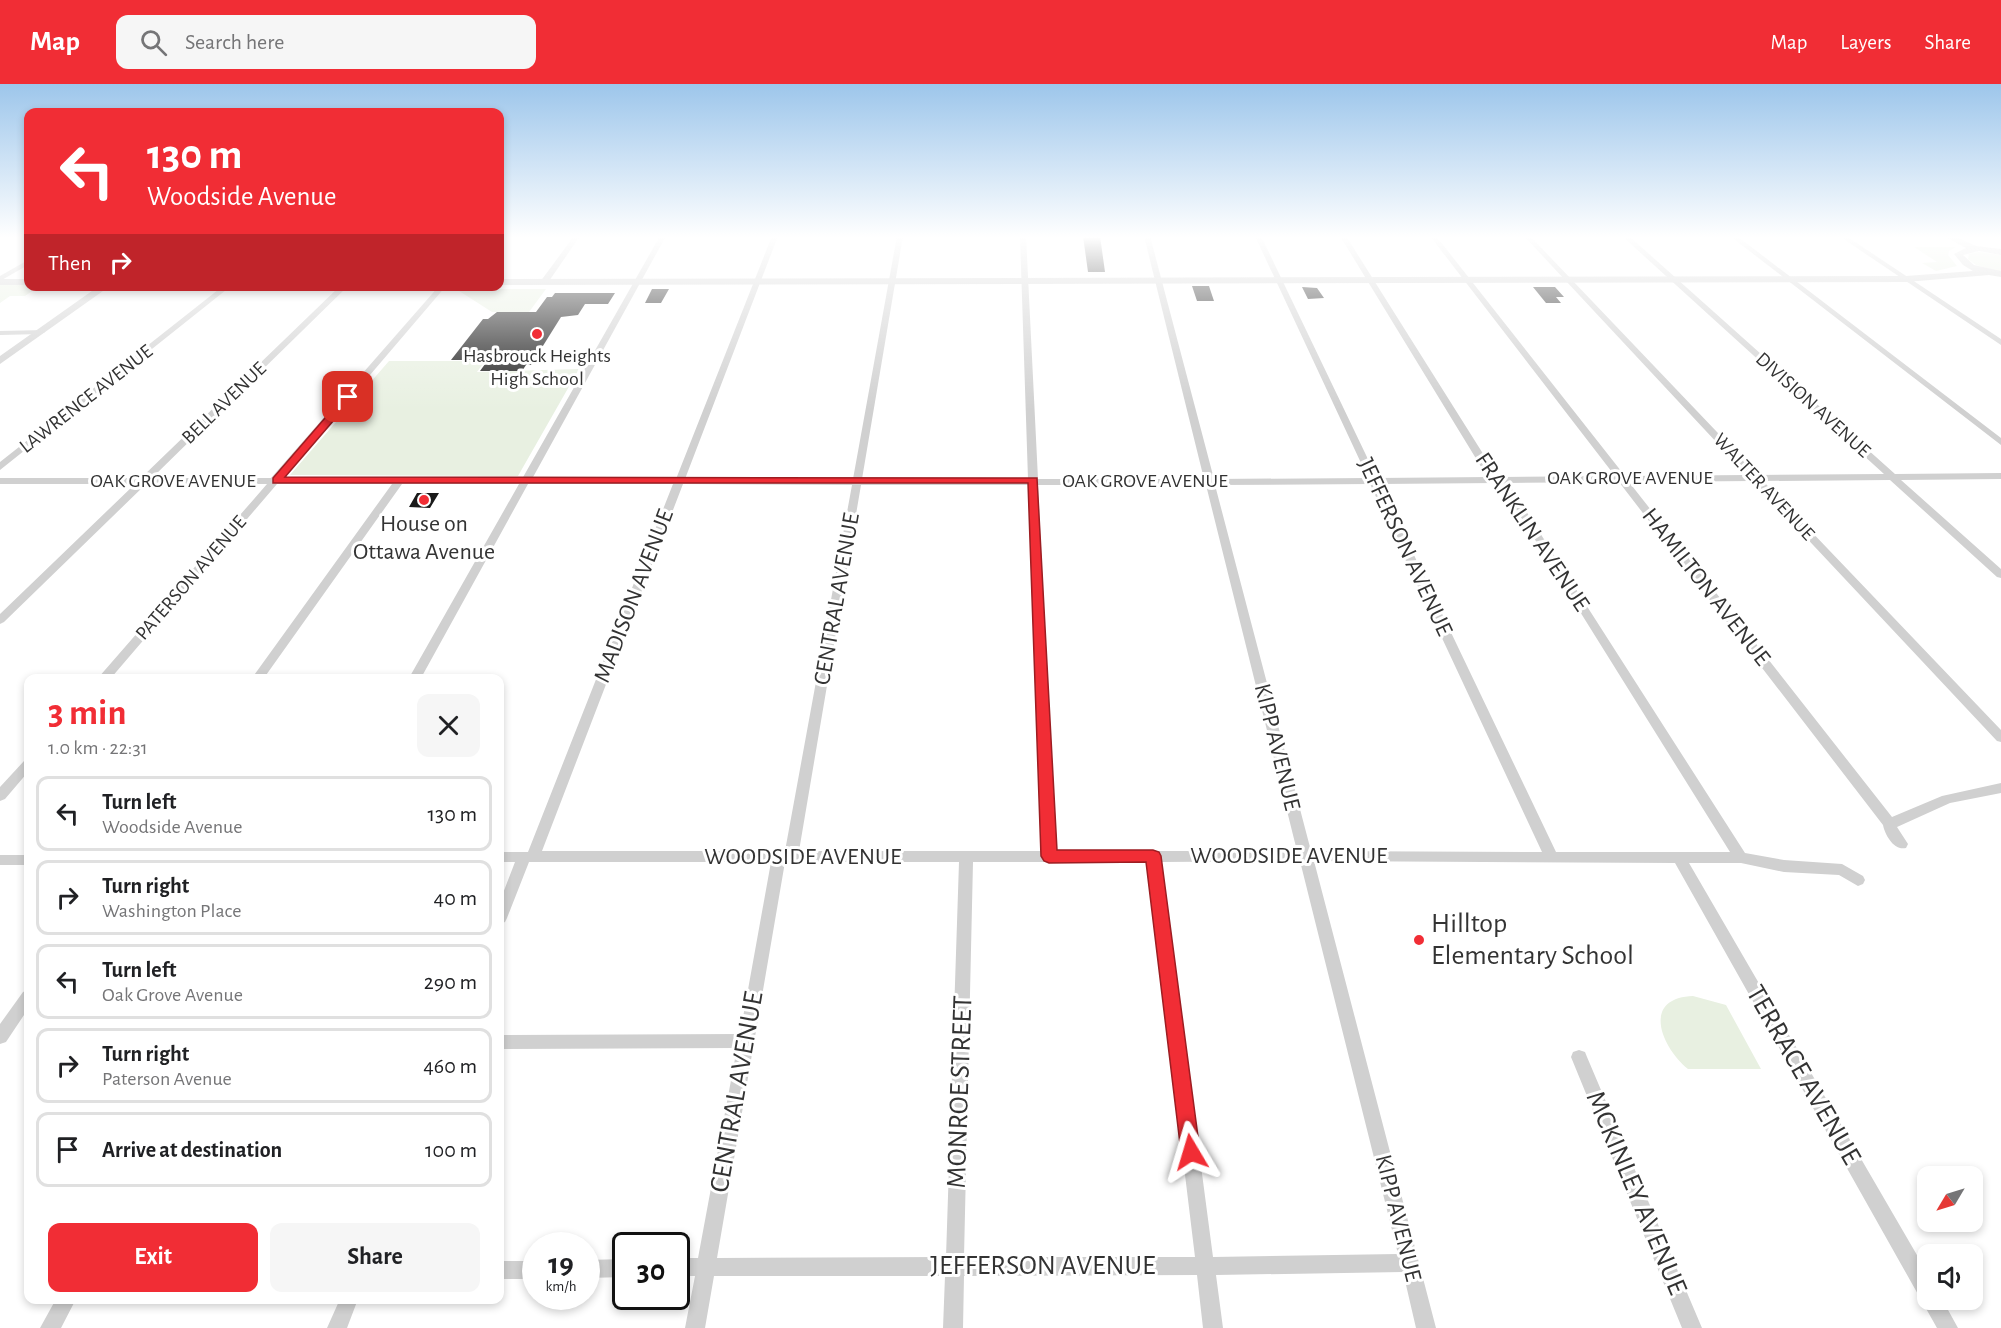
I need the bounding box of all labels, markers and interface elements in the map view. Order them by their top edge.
search box [116,15,536,69]
icon: search [137,26,170,59]
text: Map [30,28,80,56]
text: Search here [185,31,284,53]
text: Map [1771,32,1807,53]
text: Layers [1840,32,1891,53]
text: Share [1924,32,1971,53]
icon: left [48,132,126,210]
text: 130 m [147,134,242,176]
text: Woodside Avenue [147,183,337,210]
icon: right [104,246,137,279]
text: Then [48,252,92,274]
marker: Hasbrouck Heights High School [530,327,544,341]
street label: LAWRENCE AVENUE [16,341,156,457]
place label: Hasbrouck Heights High School [463,346,611,389]
street label: DIVISION AVENUE [1752,349,1874,462]
street label: BELL AVENUE [178,358,270,448]
pin [322,371,373,422]
icon: arrive [331,380,364,413]
street label: WALTER AVENUE [1710,430,1819,545]
street label: FRANKLIN AVENUE [1470,448,1594,616]
street label: JEFFERSON AVENUE [1353,454,1457,640]
street label: OAK GROVE AVENUE [1547,468,1713,488]
street label: OAK GROVE AVENUE [90,471,256,491]
street label: OAK GROVE AVENUE [1062,471,1228,491]
marker: House on Ottawa Avenue [417,493,431,507]
street label: HAMILTON AVENUE [1637,504,1775,670]
street label: MADISON AVENUE [590,506,678,686]
street label: CENTRAL AVENUE [810,511,864,687]
street label: PATERSON AVENUE [132,512,250,644]
place label: House on Ottawa Avenue [353,512,495,564]
street label: KIPP AVENUE [1250,681,1304,813]
button: close [417,694,480,757]
text: 3 min [48,695,126,731]
text: 1.0 km · 22:31 [48,738,148,758]
text: Turn left [102,791,176,813]
icon: left [51,797,84,830]
text: 130 m [428,803,477,825]
text: Woodside Avenue [102,817,242,837]
street label: WOODSIDE AVENUE [1190,844,1388,868]
street label: WOODSIDE AVENUE [704,845,902,869]
text: Turn right [102,875,189,897]
icon: right [51,881,84,914]
text: 40 m [434,887,477,909]
text: Washington Place [102,901,242,921]
place label: Hilltop Elementary School [1431,910,1634,970]
marker: Hilltop Elementary School [1412,933,1426,947]
text: Turn left [102,959,176,981]
icon: left [51,965,84,998]
text: 290 m [424,971,477,993]
street label: TERRACE AVENUE [1740,981,1866,1169]
text: Oak Grove Avenue [102,985,243,1005]
street label: CENTRAL AVENUE [706,989,768,1195]
street label: MONROE STREET [943,995,977,1189]
text: Turn right [102,1043,189,1065]
icon: right [51,1049,84,1082]
text: 460 m [423,1055,477,1077]
text: Paterson Avenue [102,1069,232,1089]
street label: MCKINLEY AVENUE [1580,1087,1692,1299]
position arrow [1159,1120,1223,1184]
icon: arrive [51,1133,84,1166]
text: Arrive at destination [102,1139,282,1161]
text: 100 m [425,1139,477,1161]
street label: KIPP AVENUE [1371,1152,1425,1284]
north arrow [1917,1166,1983,1232]
map controls [1917,1166,1983,1310]
button: Exit [48,1223,258,1292]
button: Share [270,1223,480,1292]
speed limit sign: 30 [612,1232,690,1310]
button: sound [1917,1244,1983,1310]
text: 19 [548,1249,574,1279]
street label: JEFFERSON AVENUE [930,1252,1156,1280]
text: km/h [546,1279,576,1294]

